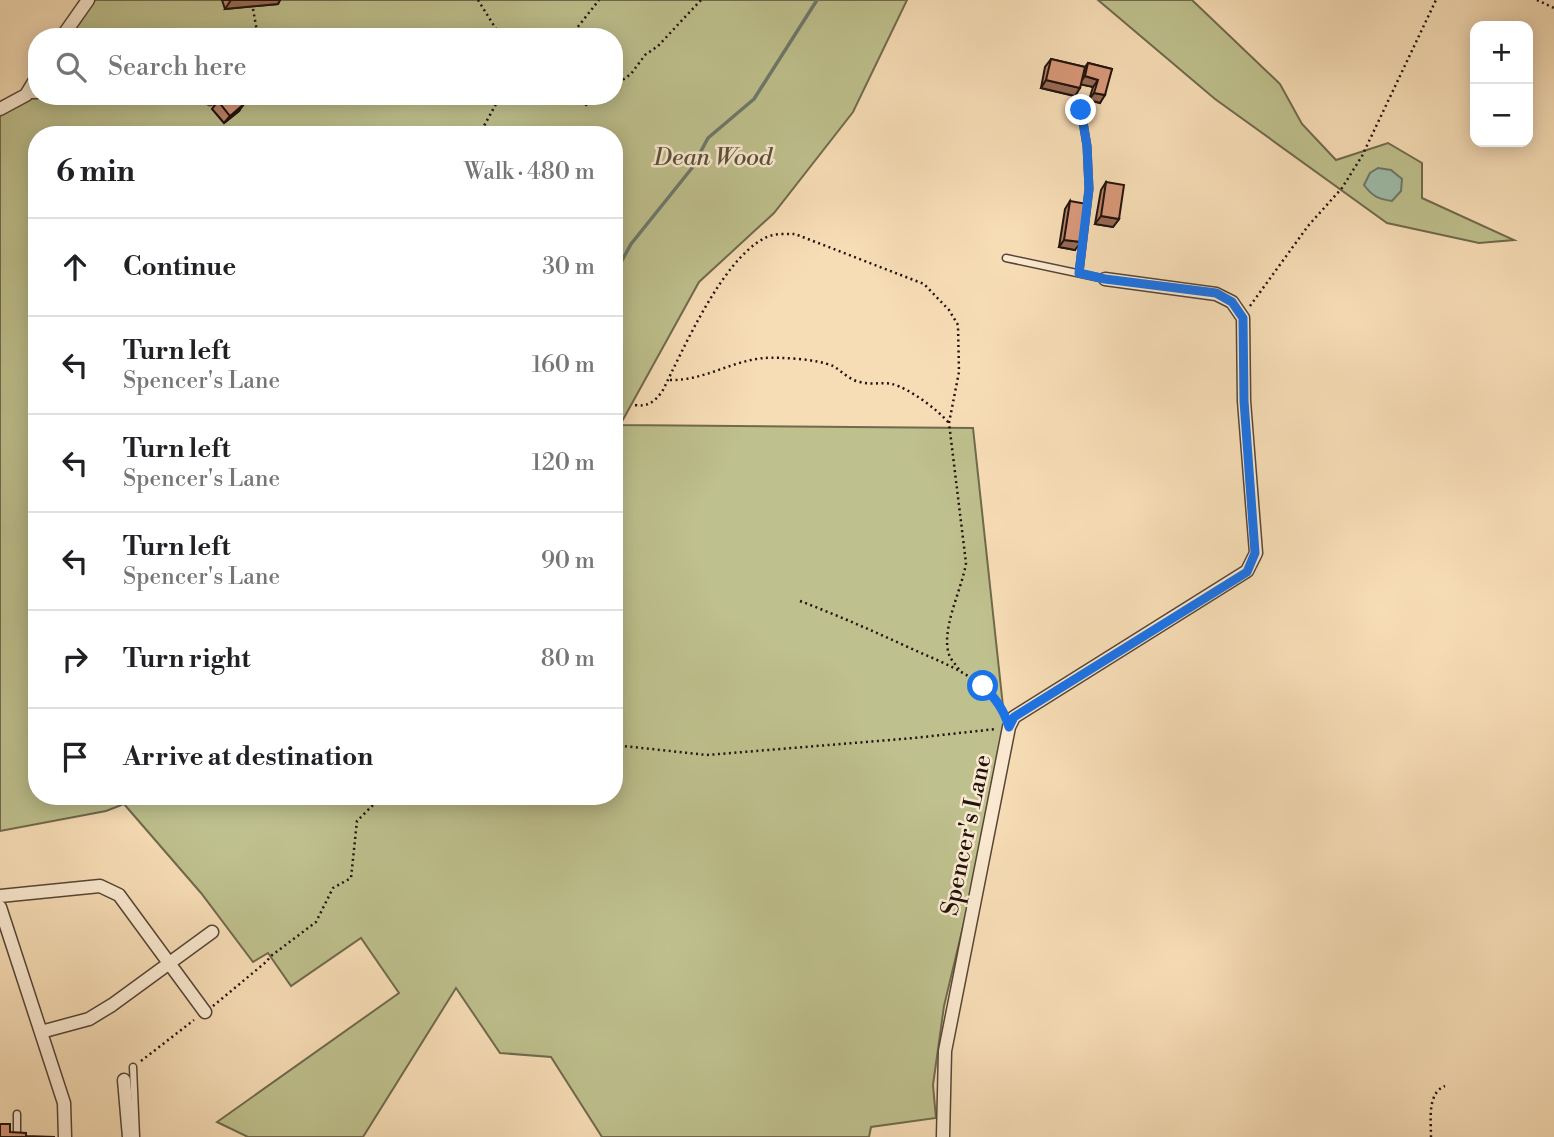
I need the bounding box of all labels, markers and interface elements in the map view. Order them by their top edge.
map controls [1470,21,1533,147]
button: + [1470,21,1533,84]
search box [28,28,623,105]
icon: search [52,48,90,86]
text: Search here [108,51,247,83]
button: − [1470,84,1533,147]
route end [1065,94,1096,125]
park label: Dean Wood [653,143,774,173]
text: 6 min [56,153,135,191]
text: Walk · 480 m [464,158,595,186]
icon: ahead [56,248,94,286]
text: Continue [123,251,236,283]
text: 30 m [542,253,595,281]
text: Turn left [123,335,231,367]
icon: left [56,346,94,384]
text: 160 m [532,351,595,379]
text: Spencer's Lane [123,367,280,395]
text: Turn left [123,433,231,465]
icon: left [56,444,94,482]
text: 120 m [531,449,595,477]
text: Spencer's Lane [123,465,280,493]
text: Turn left [123,531,231,563]
icon: left [56,542,94,580]
text: 90 m [541,547,595,575]
text: Spencer's Lane [123,563,280,591]
icon: right [56,640,94,678]
text: Turn right [123,643,251,675]
text: 80 m [541,645,595,673]
route start [967,670,998,701]
icon: arrive [56,738,94,776]
text: Arrive at destination [123,741,373,773]
street label: Spencer's Lane [935,752,999,919]

